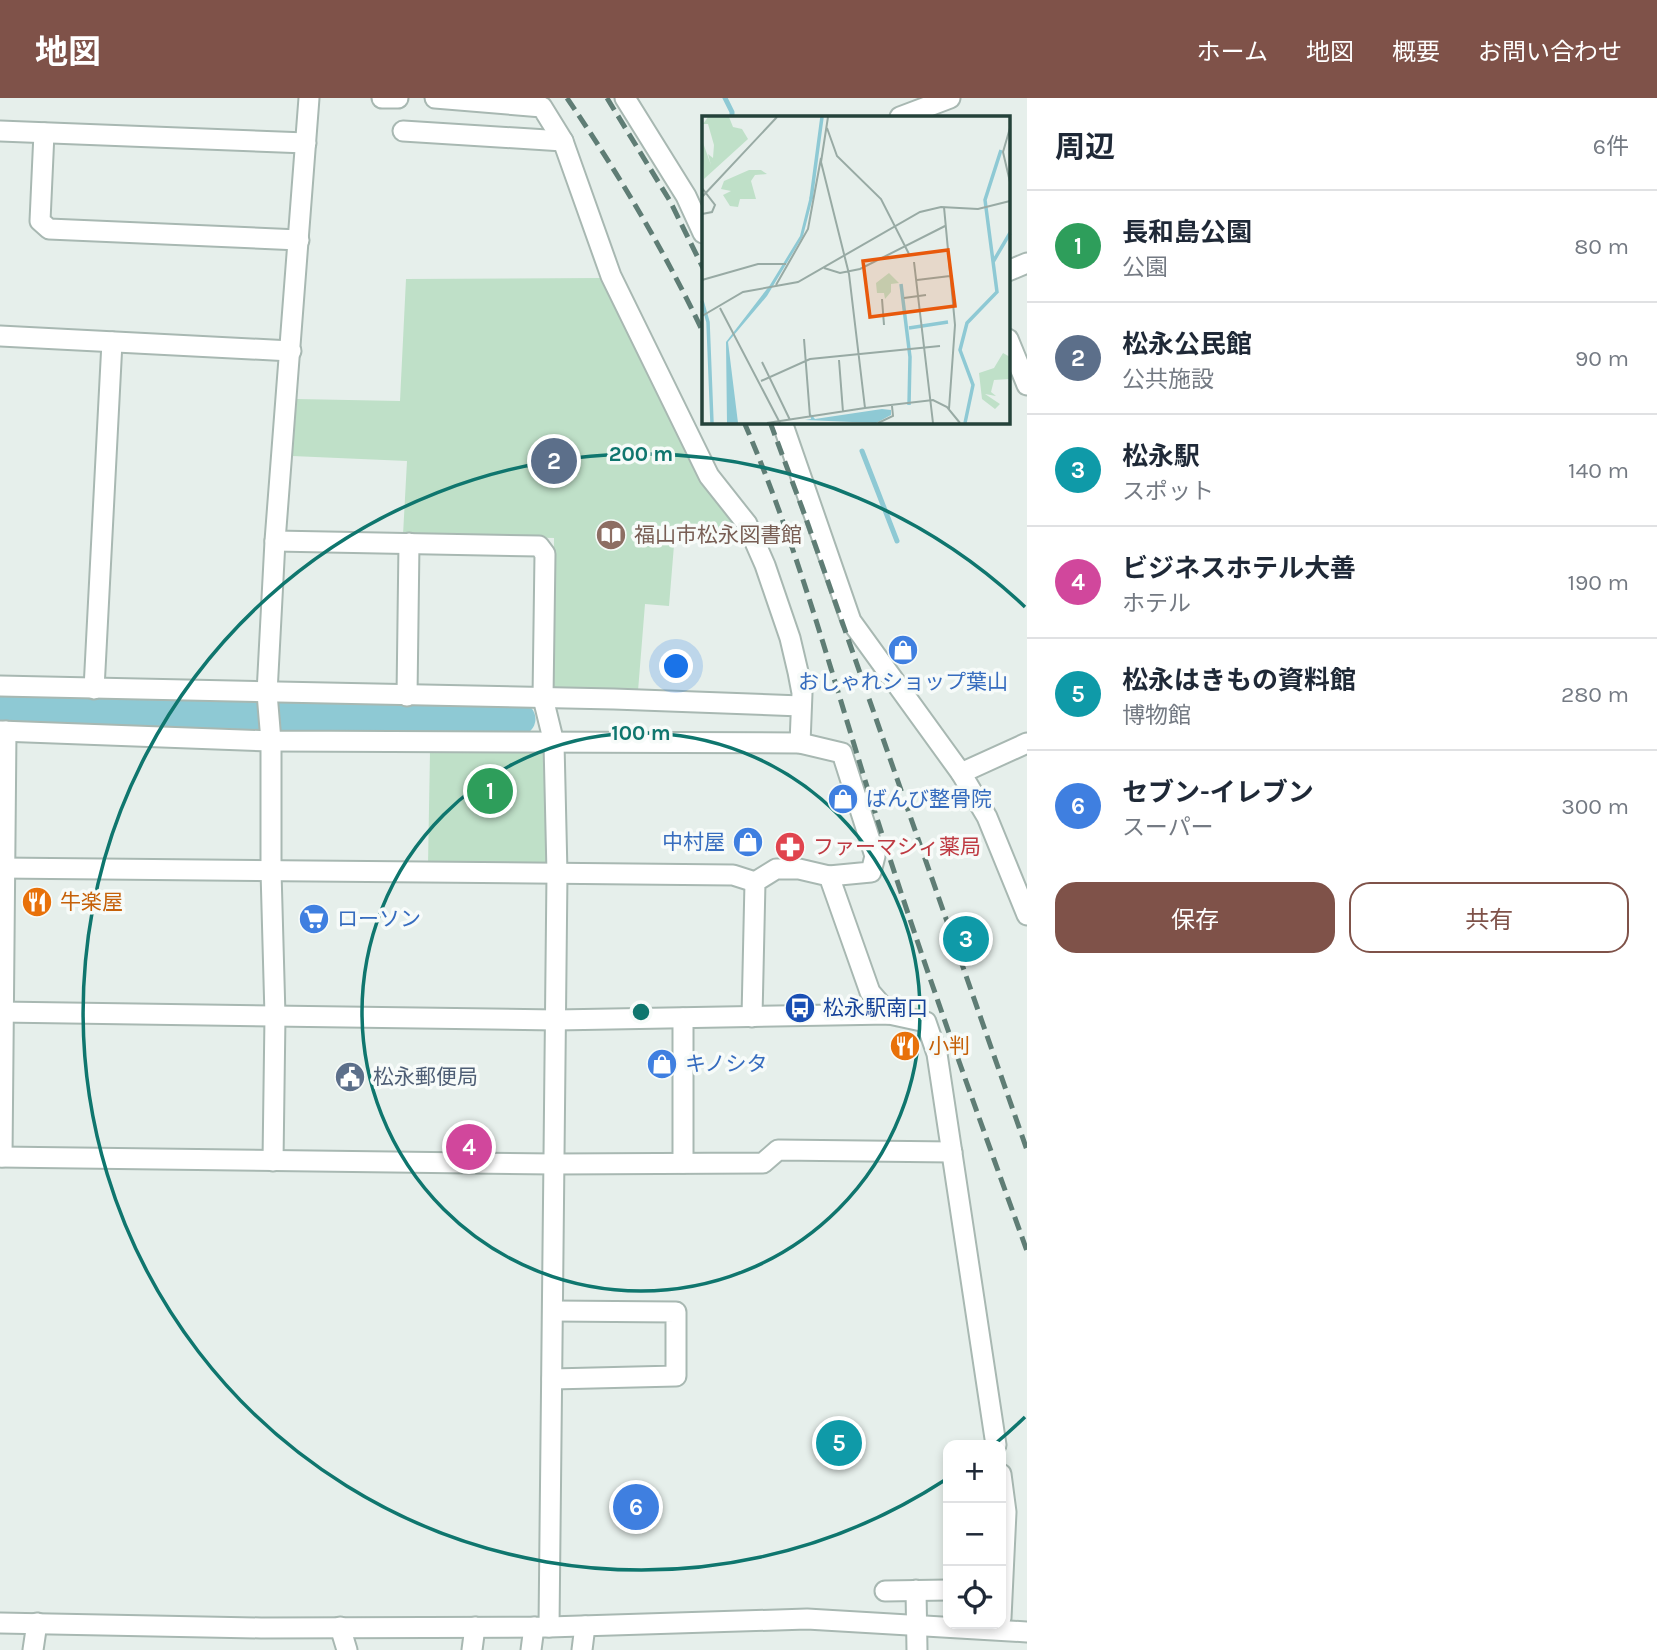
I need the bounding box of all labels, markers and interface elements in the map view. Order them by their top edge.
text: 地図 [35,33,101,71]
text: ホーム [1197,38,1268,66]
text: 地図 [1306,38,1354,66]
text: 概要 [1392,38,1440,66]
text: お問い合わせ [1478,38,1622,66]
inset map [702,116,1010,424]
text: 周辺 [1055,129,1115,165]
text: 6件 [1593,133,1629,160]
text: 長和島公園 [1122,217,1252,248]
text: 1 [1074,233,1082,260]
text: 80 m [1574,233,1629,260]
text: 公園 [1122,254,1168,281]
text: 松永公民館 [1122,329,1252,360]
text: 2 [1071,345,1085,372]
text: 90 m [1575,345,1629,372]
text: 公共施設 [1122,366,1214,393]
pin: 2 [531,435,577,487]
text: 松永駅 [1122,441,1200,472]
text: 200 m [609,442,673,466]
text: 3 [1071,457,1085,484]
text: 140 m [1568,457,1629,484]
text: スポット [1122,478,1214,505]
library icon: 福山市松永図書館 [594,518,628,552]
place label: 福山市松永図書館 [634,523,802,547]
text: ビジネスホテル大善 [1122,553,1356,584]
text: 4 [1071,569,1085,596]
text: 190 m [1567,569,1629,596]
text: ホテル [1122,590,1191,617]
shop icon: おしゃれショップ葉山 [886,633,920,667]
your location [659,649,693,683]
text: 松永はきもの資料館 [1122,665,1356,696]
place label: おしゃれショップ葉山 [798,670,1008,694]
text: 5 [1071,681,1085,708]
text: 280 m [1561,681,1629,708]
text: 博物館 [1122,702,1191,729]
text: 100 m [611,721,671,745]
pin: 1 [467,765,513,817]
text: セブン-イレブン [1122,777,1314,808]
shop icon: ばんび整骨院 [826,782,860,816]
place label: ばんび整骨院 [866,787,992,811]
text: 6 [1071,793,1085,820]
text: 300 m [1561,793,1629,820]
text: スーパー [1122,814,1214,841]
shop icon: 中村屋 [731,825,765,859]
place label: 中村屋 [662,830,725,854]
pharmacy icon: ファーマシィ薬局 [773,830,807,864]
place label: ファーマシィ薬局 [813,835,981,859]
button: 保存 [1055,882,1335,953]
button: 共有 [1349,882,1629,953]
restaurant icon: 牛楽屋 [20,885,54,919]
place label: 牛楽屋 [60,890,123,914]
supermarket icon: ローソン [297,902,331,936]
place label: ローソン [337,907,421,931]
pin: 3 [943,913,989,965]
bus stop icon: 松永駅南口 [783,991,817,1025]
place label: 松永駅南口 [823,996,928,1020]
centre of rings [629,1000,653,1024]
restaurant icon: 小判 [888,1029,922,1063]
place label: 小判 [928,1034,970,1058]
shop icon: キノシタ [645,1047,679,1081]
place label: キノシタ [685,1052,768,1076]
public building icon: 松永郵便局 [333,1060,367,1094]
place label: 松永郵便局 [373,1065,478,1089]
pin: 4 [446,1121,492,1173]
pin: 5 [816,1417,862,1469]
map controls [943,1440,1006,1629]
button: + [943,1440,1006,1503]
pin: 6 [613,1481,659,1533]
button: − [943,1503,1006,1566]
button: locate [943,1566,1006,1629]

